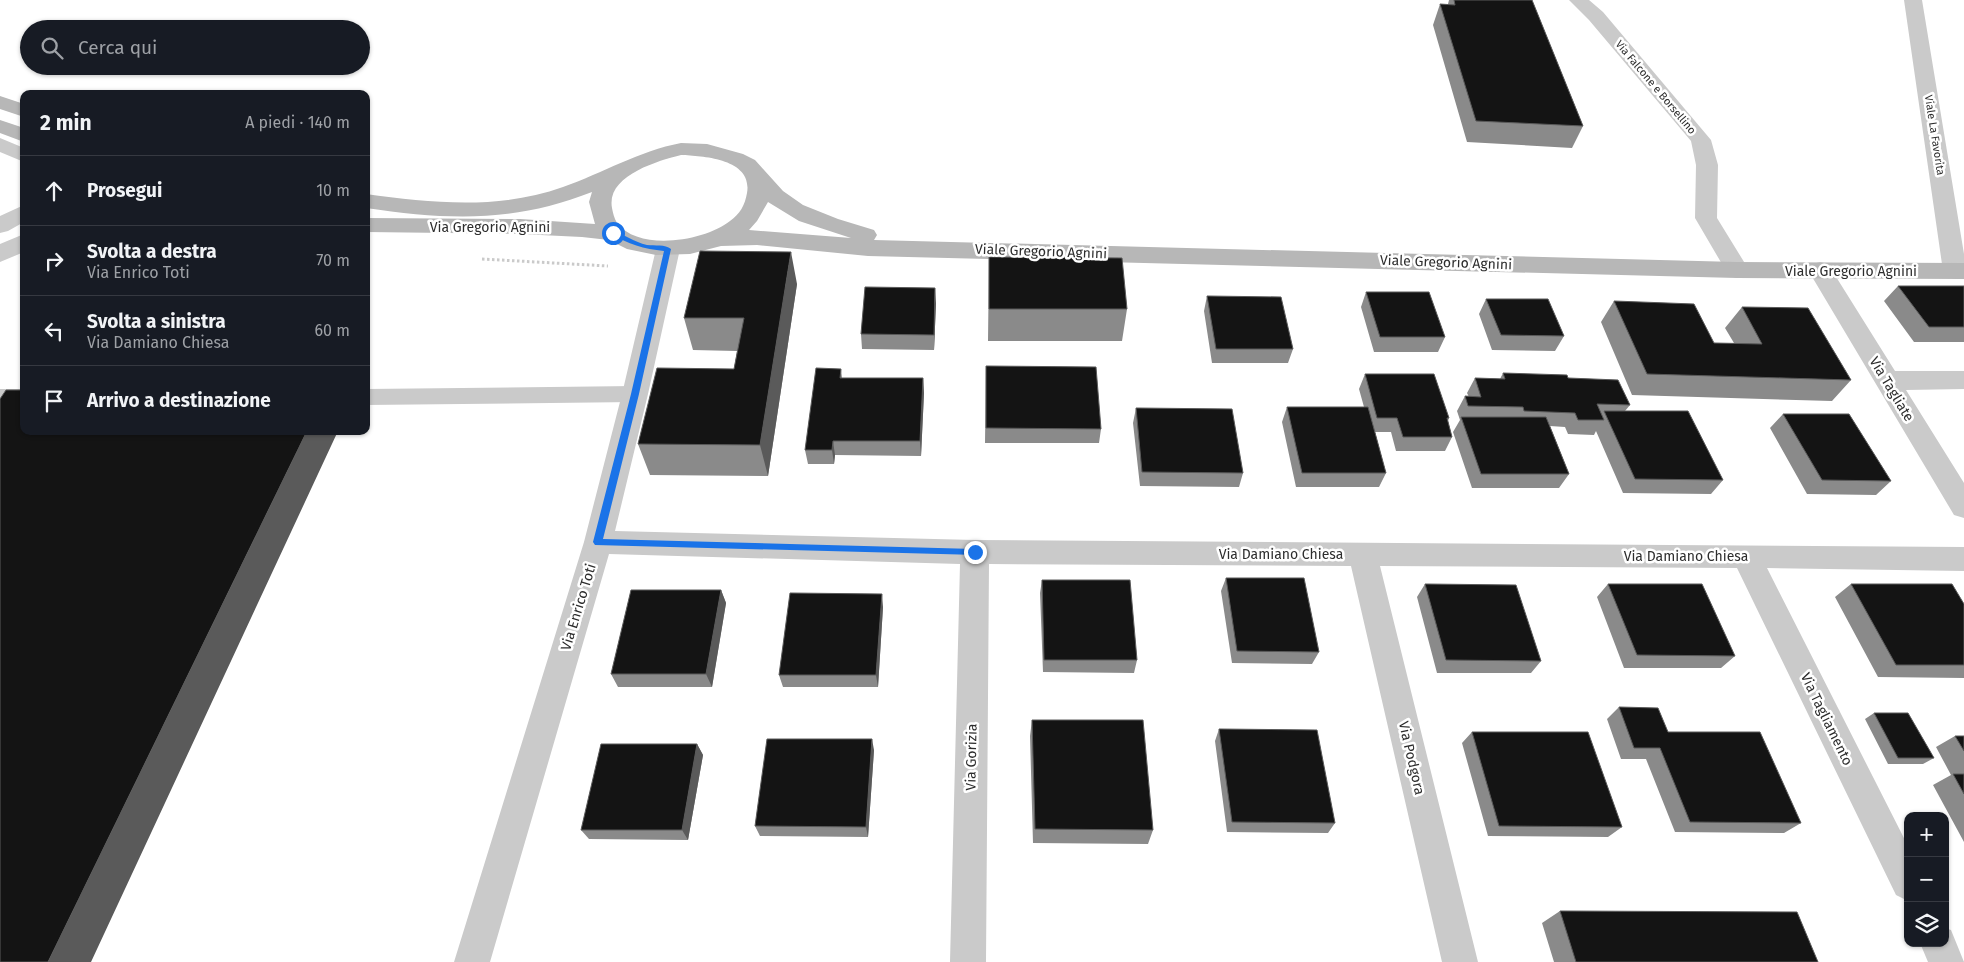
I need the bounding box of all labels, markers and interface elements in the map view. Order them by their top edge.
search box [20,20,370,75]
icon: search [38,34,66,62]
text: Cerca qui [78,36,157,59]
street label: Via Falcone e Borsellino [1613,38,1699,137]
street label: Viale La Favorita [1922,94,1947,176]
text: 2 min [40,110,92,136]
text: A piedi · 140 m [245,113,350,132]
icon: ahead [40,177,68,205]
text: Prosegui [87,179,162,202]
text: 10 m [316,181,350,200]
street label: Via Gregorio Agnini [430,219,550,236]
route start [602,222,625,245]
text: Svolta a destra [87,240,217,263]
street label: Viale Gregorio Agnini [975,241,1107,262]
icon: right [40,247,68,275]
text: 70 m [316,251,350,270]
street label: Viale Gregorio Agnini [1380,252,1512,273]
text: Via Enrico Toti [87,263,190,282]
street label: Viale Gregorio Agnini [1785,263,1917,280]
text: Svolta a sinistra [87,310,226,333]
icon: left [40,317,68,345]
text: 60 m [315,321,350,340]
text: Via Damiano Chiesa [87,333,230,352]
street label: Via Tagliate [1866,354,1918,425]
icon: arrive [40,387,68,415]
text: Arrivo a destinazione [87,389,271,412]
route end [964,541,987,564]
street label: Via Damiano Chiesa [1219,546,1343,563]
street label: Via Damiano Chiesa [1624,548,1748,565]
street label: Via Enrico Toti [557,562,600,653]
street label: Via Tagliamento [1797,670,1856,768]
street label: Via Podgora [1395,720,1428,797]
street label: Via Gorizia [962,723,981,791]
map controls [1904,812,1949,947]
button: + [1904,812,1949,857]
button: − [1904,857,1949,902]
button: layers [1904,902,1949,947]

